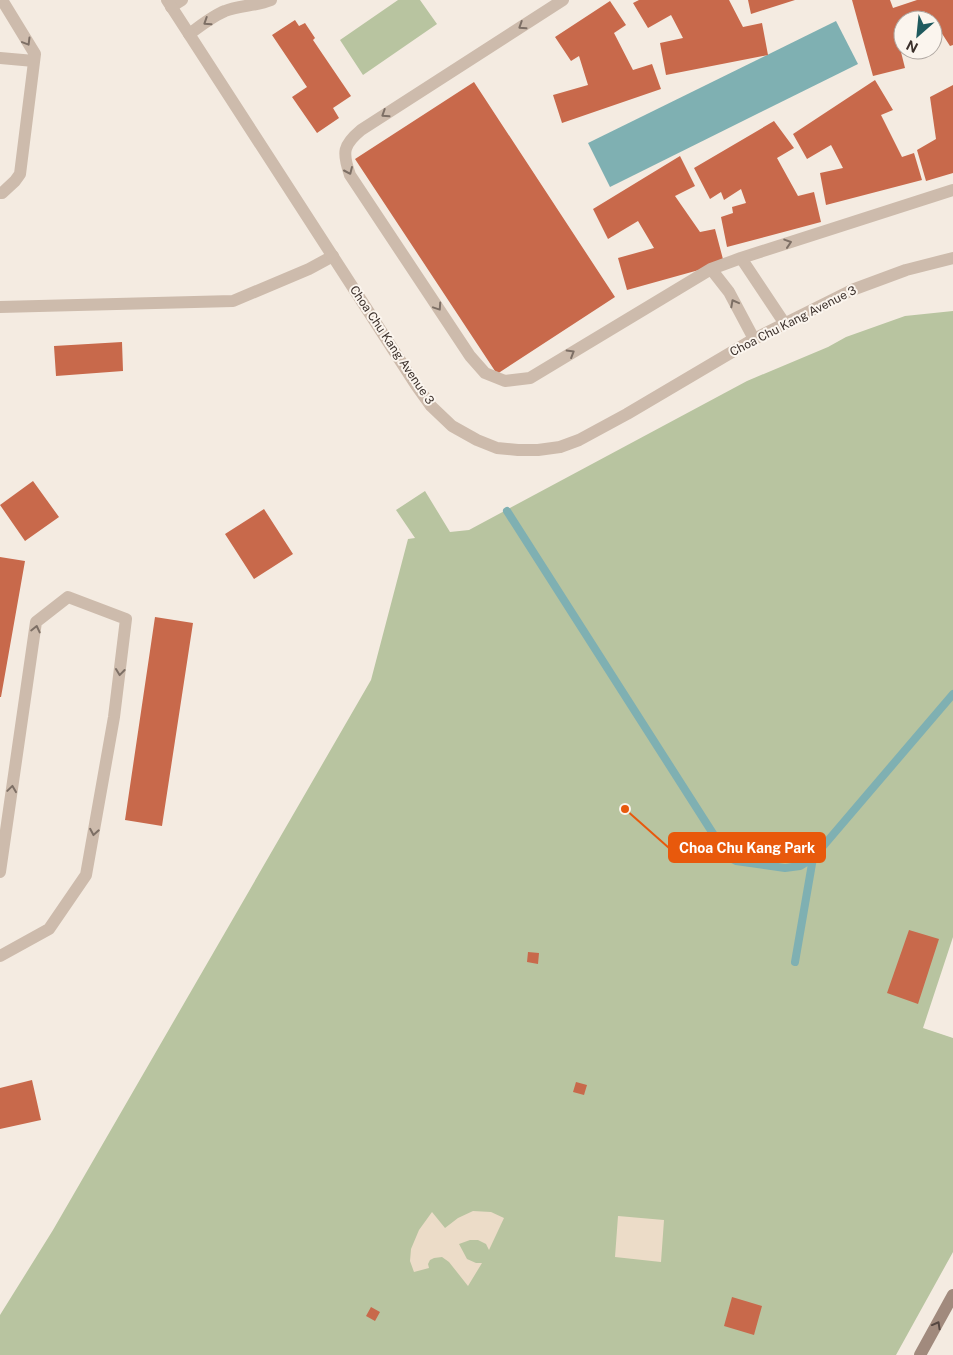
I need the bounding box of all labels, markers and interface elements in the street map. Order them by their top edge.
north arrow [893,10,943,60]
one-way arrow [203,16,213,25]
one-way arrow [519,20,528,30]
one-way arrow [21,36,31,45]
text: N [904,37,921,56]
one-way arrow [382,108,391,117]
one-way arrow [343,166,353,175]
one-way arrow [783,239,791,249]
street label: Choa Chu Kang Avenue 3 [347,283,437,407]
street label: Choa Chu Kang Avenue 3 [727,283,859,359]
one-way arrow [730,299,740,308]
one-way arrow [431,302,441,311]
one-way arrow [566,350,575,360]
one-way arrow [30,625,41,633]
one-way arrow [115,668,126,676]
one-way arrow [6,785,17,793]
one-way arrow [89,828,99,837]
callout: Choa Chu Kang Park [669,833,825,862]
text: Choa Chu Kang Park [679,840,815,856]
one-way arrow [930,1321,940,1330]

